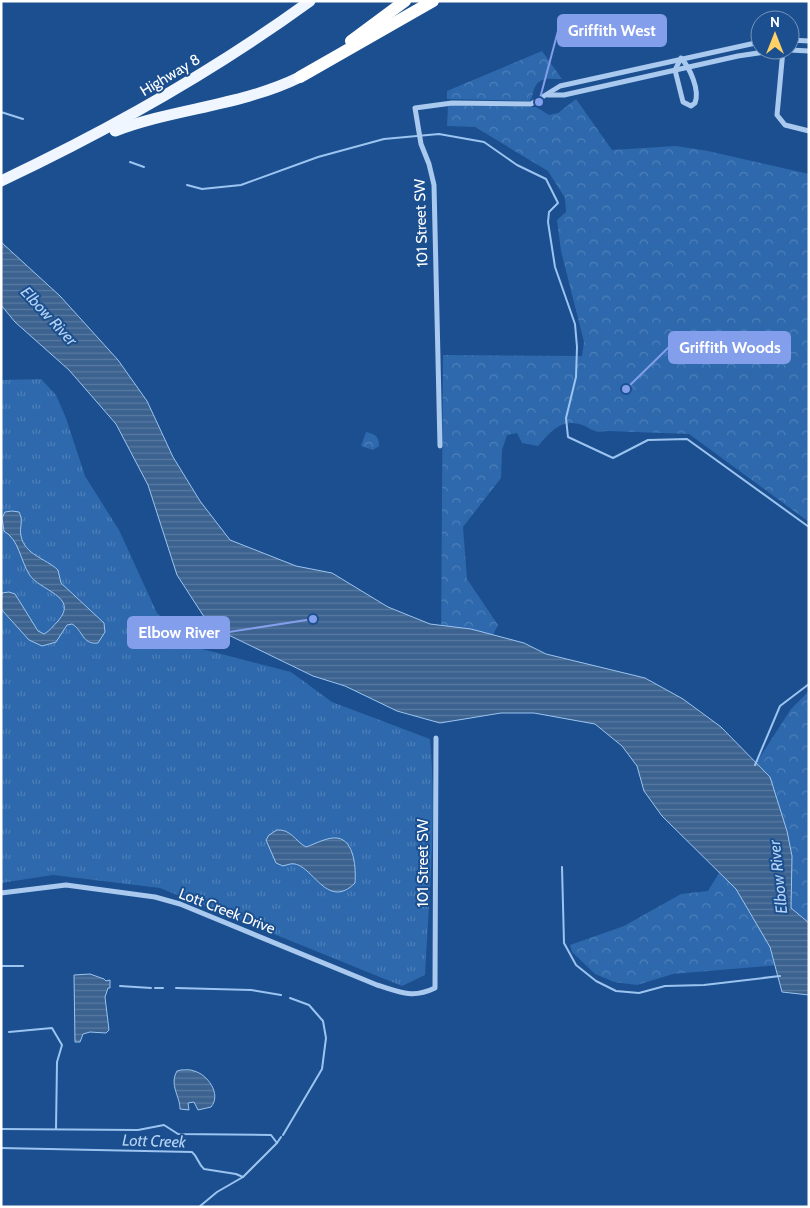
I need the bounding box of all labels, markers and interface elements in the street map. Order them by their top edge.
north arrow [750,10,800,60]
text: N [770,13,780,31]
callout: Griffith West [558,15,666,46]
text: Griffith West [568,21,656,40]
street label: Highway 8 [137,50,203,100]
street label: 101 Street SW [410,178,432,268]
water label: Elbow River [17,283,82,350]
callout: Griffith Woods [669,332,790,363]
text: Griffith Woods [679,338,781,357]
callout: Elbow River [128,617,229,648]
text: Elbow River [138,623,221,642]
street label: 101 Street SW [414,818,432,907]
water label: Elbow River [765,838,791,915]
street label: Lott Creek Drive [176,884,278,938]
water label: Lott Creek [122,1130,187,1152]

